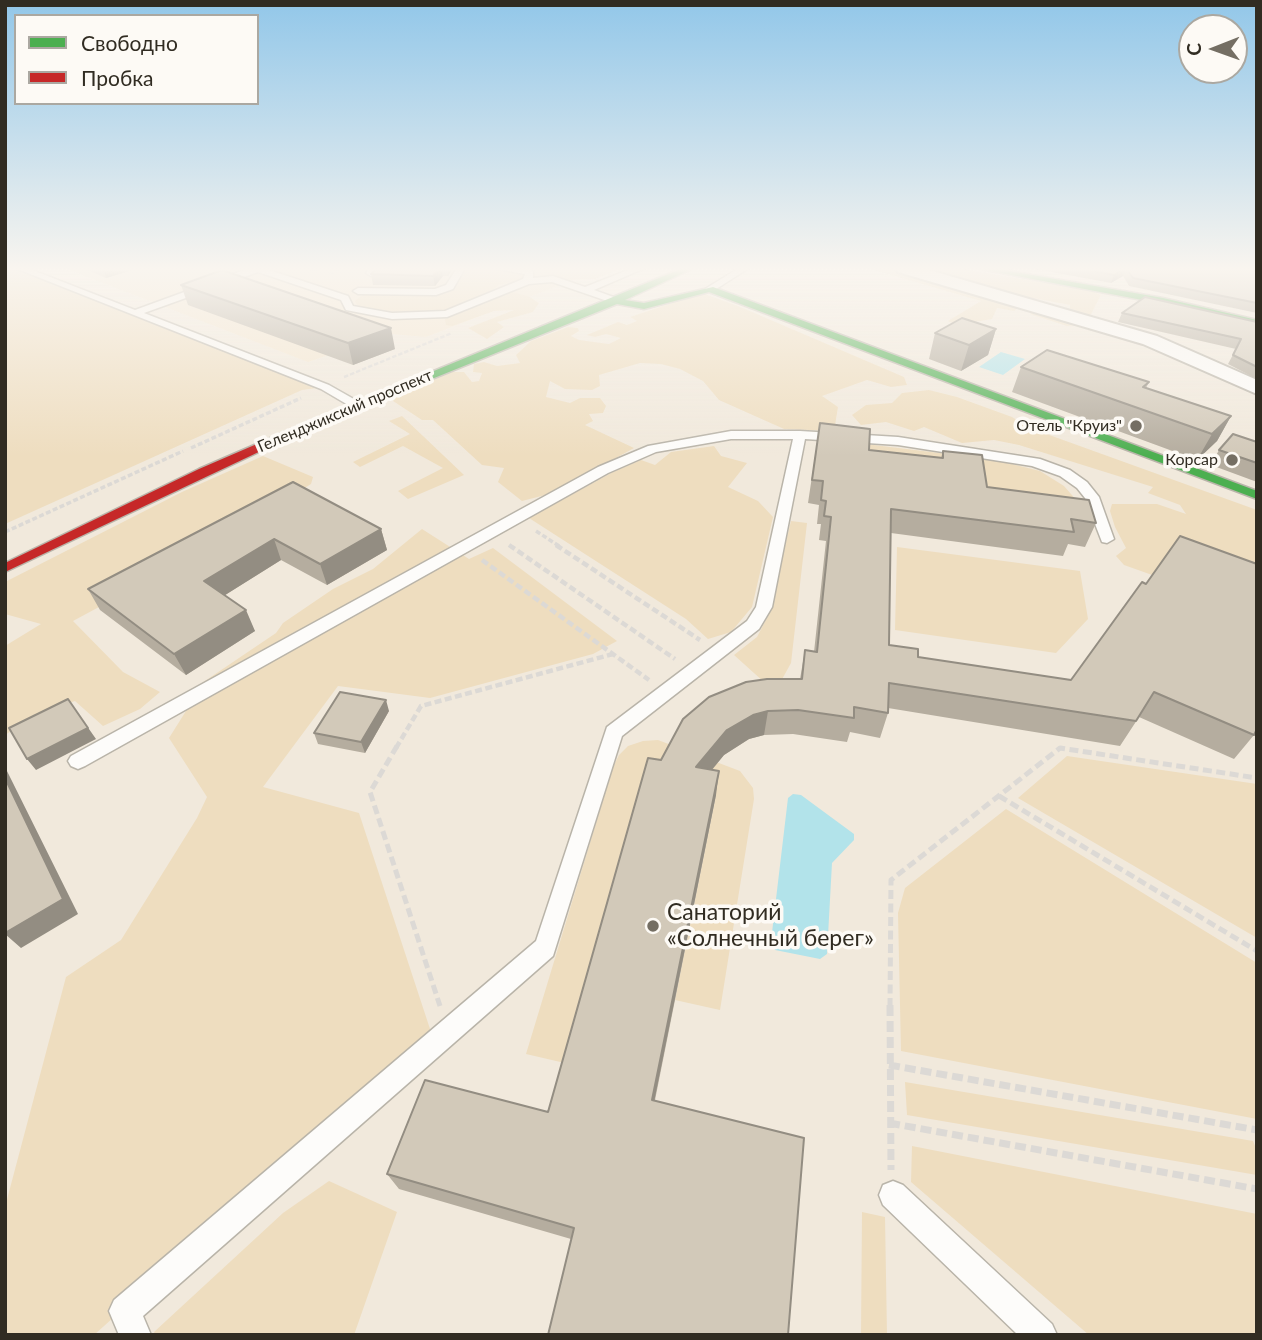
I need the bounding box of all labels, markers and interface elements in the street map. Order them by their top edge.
legend [14,14,259,105]
north arrow [1178,14,1248,84]
text: Свободно [81,30,178,55]
text: С [1182,43,1205,56]
text: Пробка [81,65,154,90]
street label: Геленджикский проспект [255,365,435,457]
place label: Отель "Круиз" [1016,416,1122,436]
marker: Отель "Круиз" [1128,418,1144,434]
place label: Корсар [1165,450,1218,470]
marker: Корсар [1224,452,1240,468]
place label: Санаторий «Солнечный берег» [667,899,874,953]
marker: Санаторий «Солнечный берег» [645,918,661,934]

